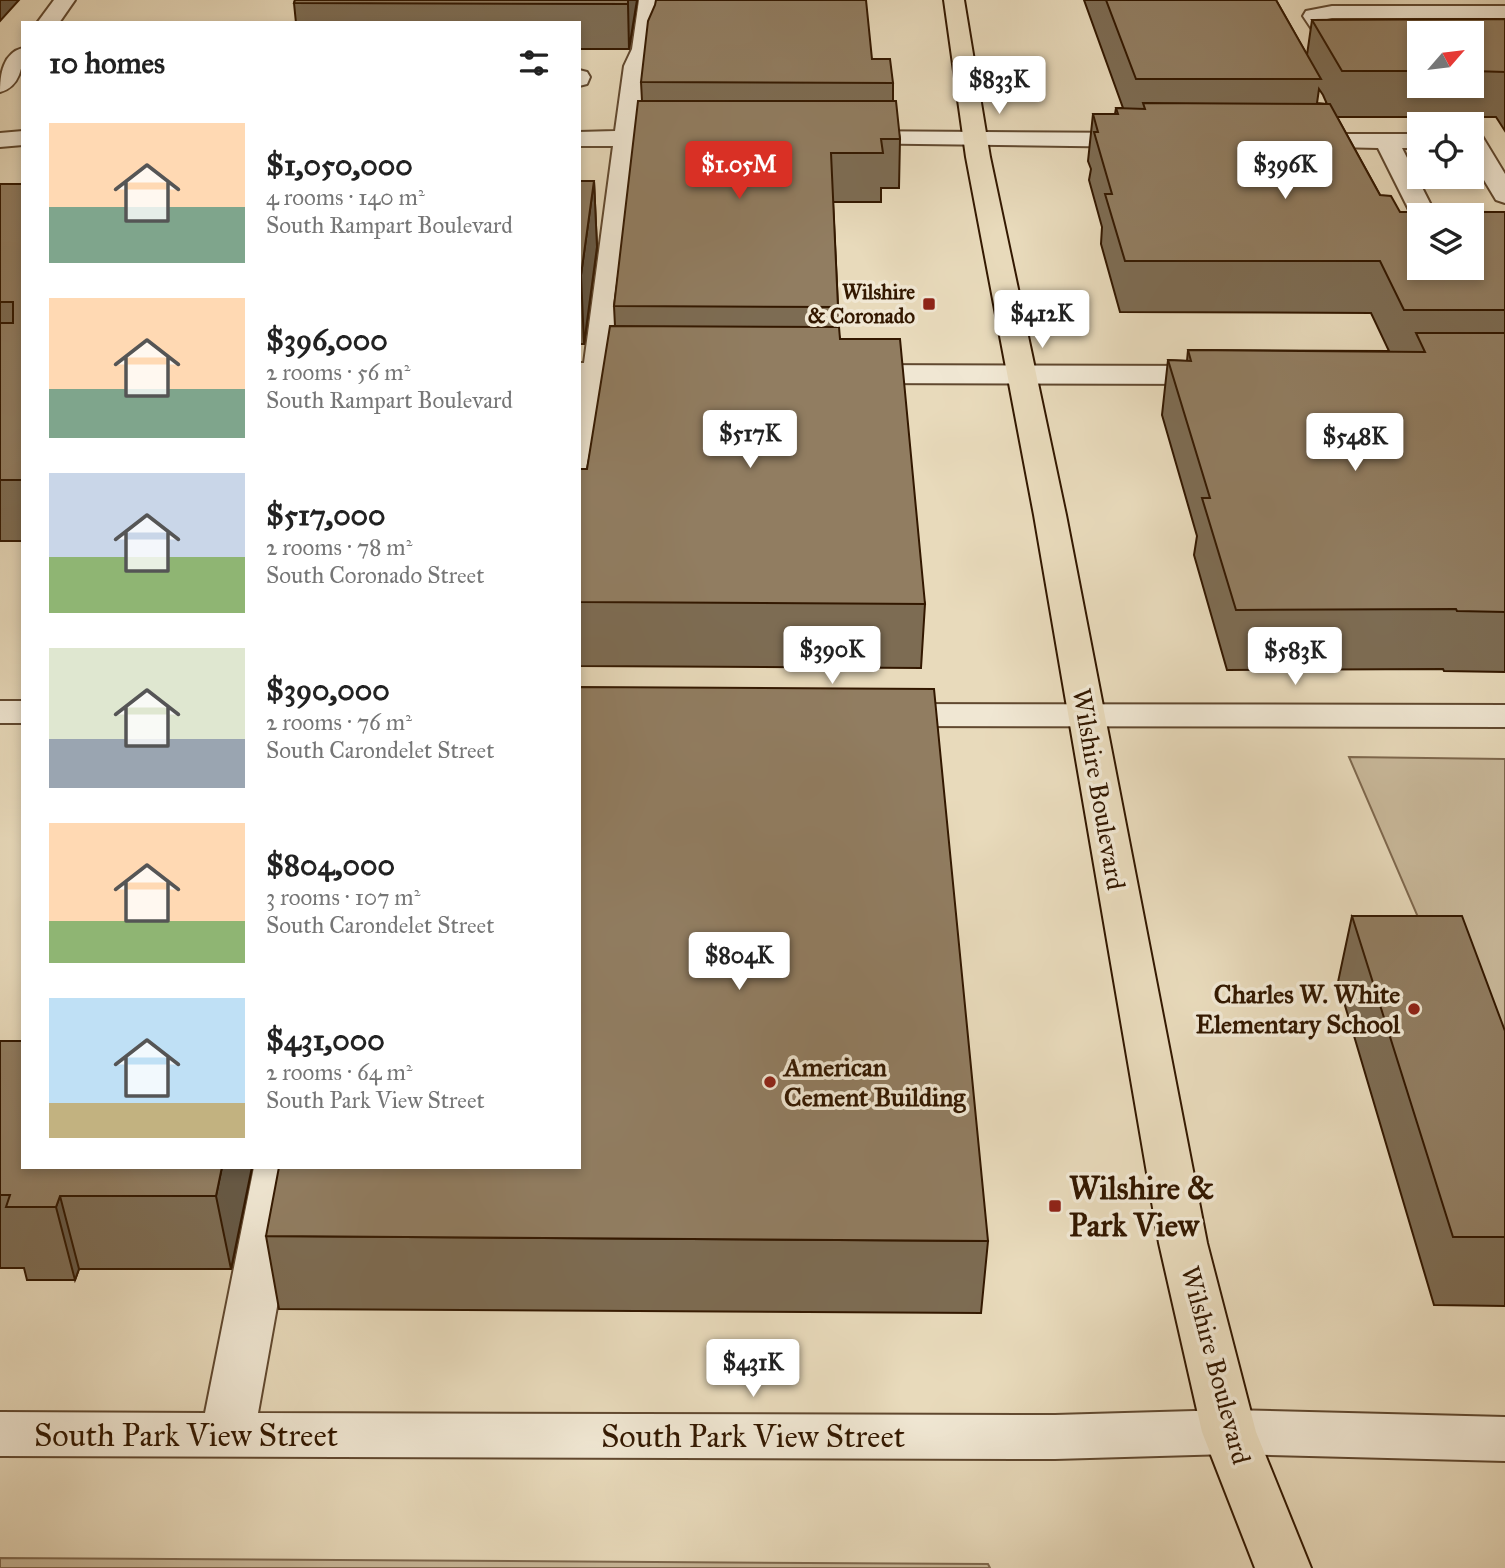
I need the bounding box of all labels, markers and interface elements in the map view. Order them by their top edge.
north arrow [1407,21,1484,98]
map controls [1407,21,1484,280]
icon: filters [515,44,553,82]
text: 10 homes [49,45,165,81]
pin: $833K [950,57,1048,116]
text: $833K [969,65,1029,93]
button: locate [1407,112,1484,189]
pin: $1.05M [682,142,796,201]
pin: $396K [1236,142,1334,201]
text: $1,050,000 [266,147,413,183]
text: $1.05M [701,150,777,178]
text: $396K [1253,150,1317,178]
icon: home [105,151,189,235]
text: 4 rooms · 140 m² [266,183,425,211]
button: layers [1407,203,1484,280]
text: South Rampart Boulevard [266,211,513,239]
place label: Wilshire & Coronado [808,279,915,329]
pin: $412K [993,290,1091,350]
marker: Wilshire & Coronado [921,296,937,312]
text: $412K [1010,299,1074,327]
text: $396,000 [266,322,388,358]
icon: home [105,326,189,410]
text: 2 rooms · 56 m² [266,358,410,386]
text: South Rampart Boulevard [266,386,513,414]
pin: $517K [701,410,799,470]
pin: $548K [1306,414,1404,473]
text: $517K [719,419,781,447]
text: $548K [1322,422,1388,450]
text: $517,000 [266,497,386,533]
icon: home [105,501,189,585]
text: 2 rooms · 78 m² [266,533,412,561]
text: South Coronado Street [266,561,484,589]
pin: $390K [783,626,881,686]
pin: $583K [1246,628,1344,687]
text: $390K [799,635,865,663]
text: $583K [1264,636,1326,664]
text: $390,000 [266,672,390,708]
icon: home [105,676,189,760]
street label: Wilshire Boulevard [1066,686,1132,892]
text: 2 rooms · 76 m² [266,708,412,736]
text: South Carondelet Street [266,736,494,764]
text: $804,000 [266,847,395,883]
icon: home [105,851,189,935]
text: 3 rooms · 107 m² [266,883,420,911]
text: South Carondelet Street [266,911,494,939]
pin: $804K [690,932,788,992]
text: $804K [705,941,773,969]
place label: Charles W. White Elementary School [1196,978,1401,1040]
marker: Charles W. White Elementary School [1406,1001,1422,1017]
text: $431,000 [266,1022,385,1058]
icon: home [105,1026,189,1110]
place label: American Cement Building [782,1051,966,1114]
text: 2 rooms · 64 m² [266,1058,412,1086]
marker: American Cement Building [762,1074,778,1090]
text: South Park View Street [266,1086,485,1114]
place label: Wilshire & Park View [1069,1169,1214,1245]
marker: Wilshire & Park View [1047,1198,1063,1214]
street label: Wilshire Boulevard [1174,1262,1258,1468]
pin: $431K [704,1340,802,1399]
text: $431K [722,1348,784,1376]
street label: South Park View Street [34,1416,338,1455]
street label: South Park View Street [601,1417,905,1456]

